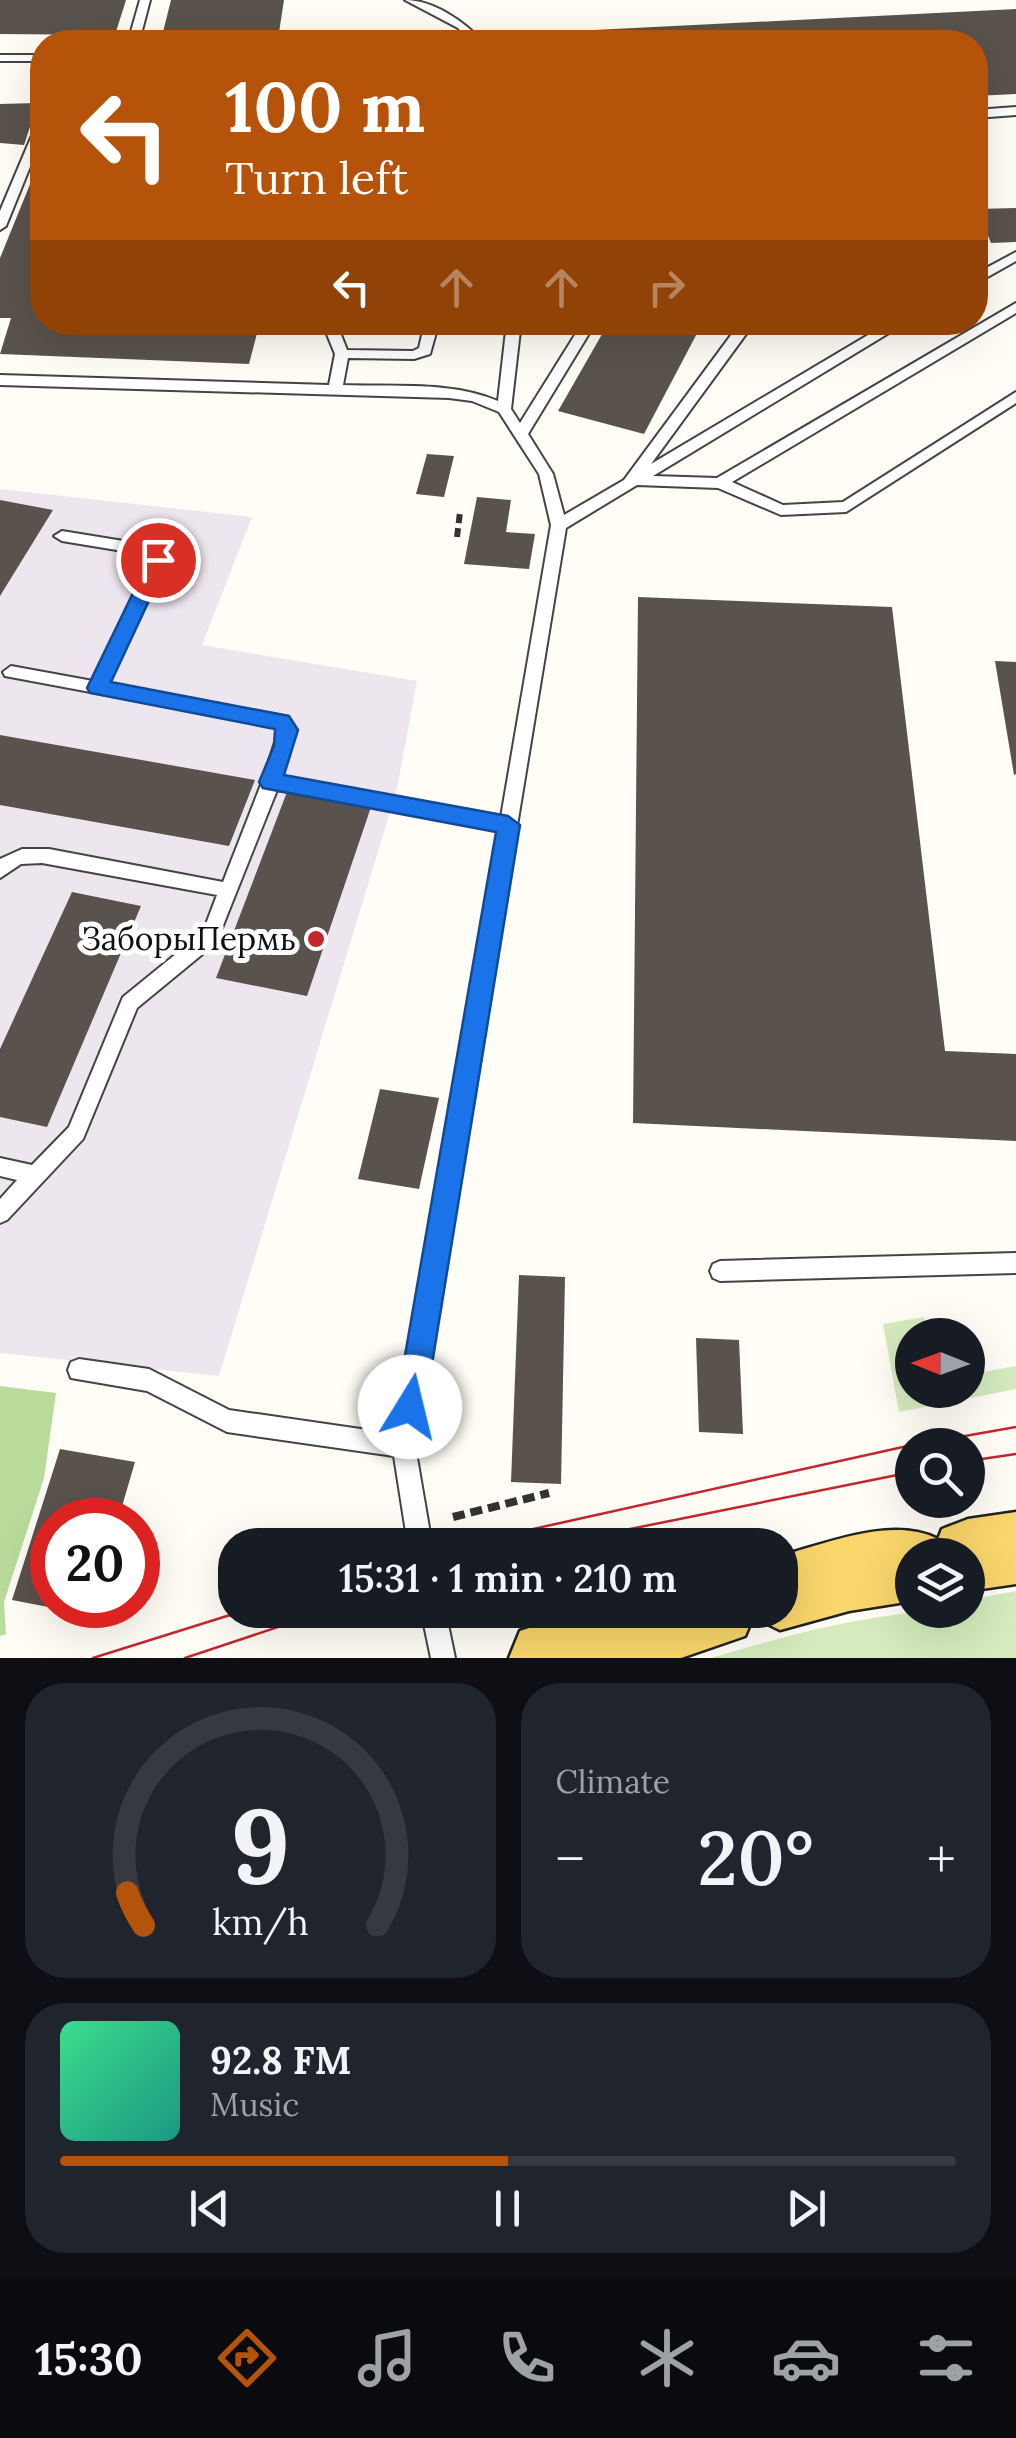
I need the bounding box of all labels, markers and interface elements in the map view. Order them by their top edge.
text: 100 m [225,62,425,151]
icon: left [60,70,190,200]
text: Turn left [225,149,408,206]
icon: left [324,260,379,315]
icon: ahead [429,260,484,315]
icon: ahead [534,260,589,315]
icon: right [639,260,694,315]
pin [116,518,201,603]
icon: arrive [131,533,186,588]
place label: ЗаборыПермь [81,918,296,959]
marker: ЗаборыПермь [305,928,327,950]
north arrow [895,1318,985,1408]
map controls [895,1318,985,1628]
position arrow [358,1355,462,1459]
button: search [895,1428,985,1518]
speed limit sign: 20 [30,1498,160,1628]
button: layers [895,1538,985,1628]
text: 15:31 · 1 min · 210 m [339,1554,677,1602]
text: Climate [556,1761,670,1802]
text: 9 [230,1778,290,1911]
text: 20° [697,1810,814,1906]
text: − [556,1824,585,1894]
text: + [927,1824,956,1894]
text: km/h [212,1899,309,1945]
text: 92.8 FM [210,2036,351,2084]
text: Music [210,2084,299,2125]
icon: previous [182,2181,237,2236]
icon: pause [480,2181,535,2236]
icon: next [779,2181,834,2236]
icon: directions [212,2323,282,2393]
icon: music [352,2323,422,2393]
icon: phone [492,2323,562,2393]
icon: climate [632,2323,702,2393]
icon: car [771,2323,841,2393]
icon: filters [911,2323,981,2393]
text: 15:30 [35,2330,143,2387]

